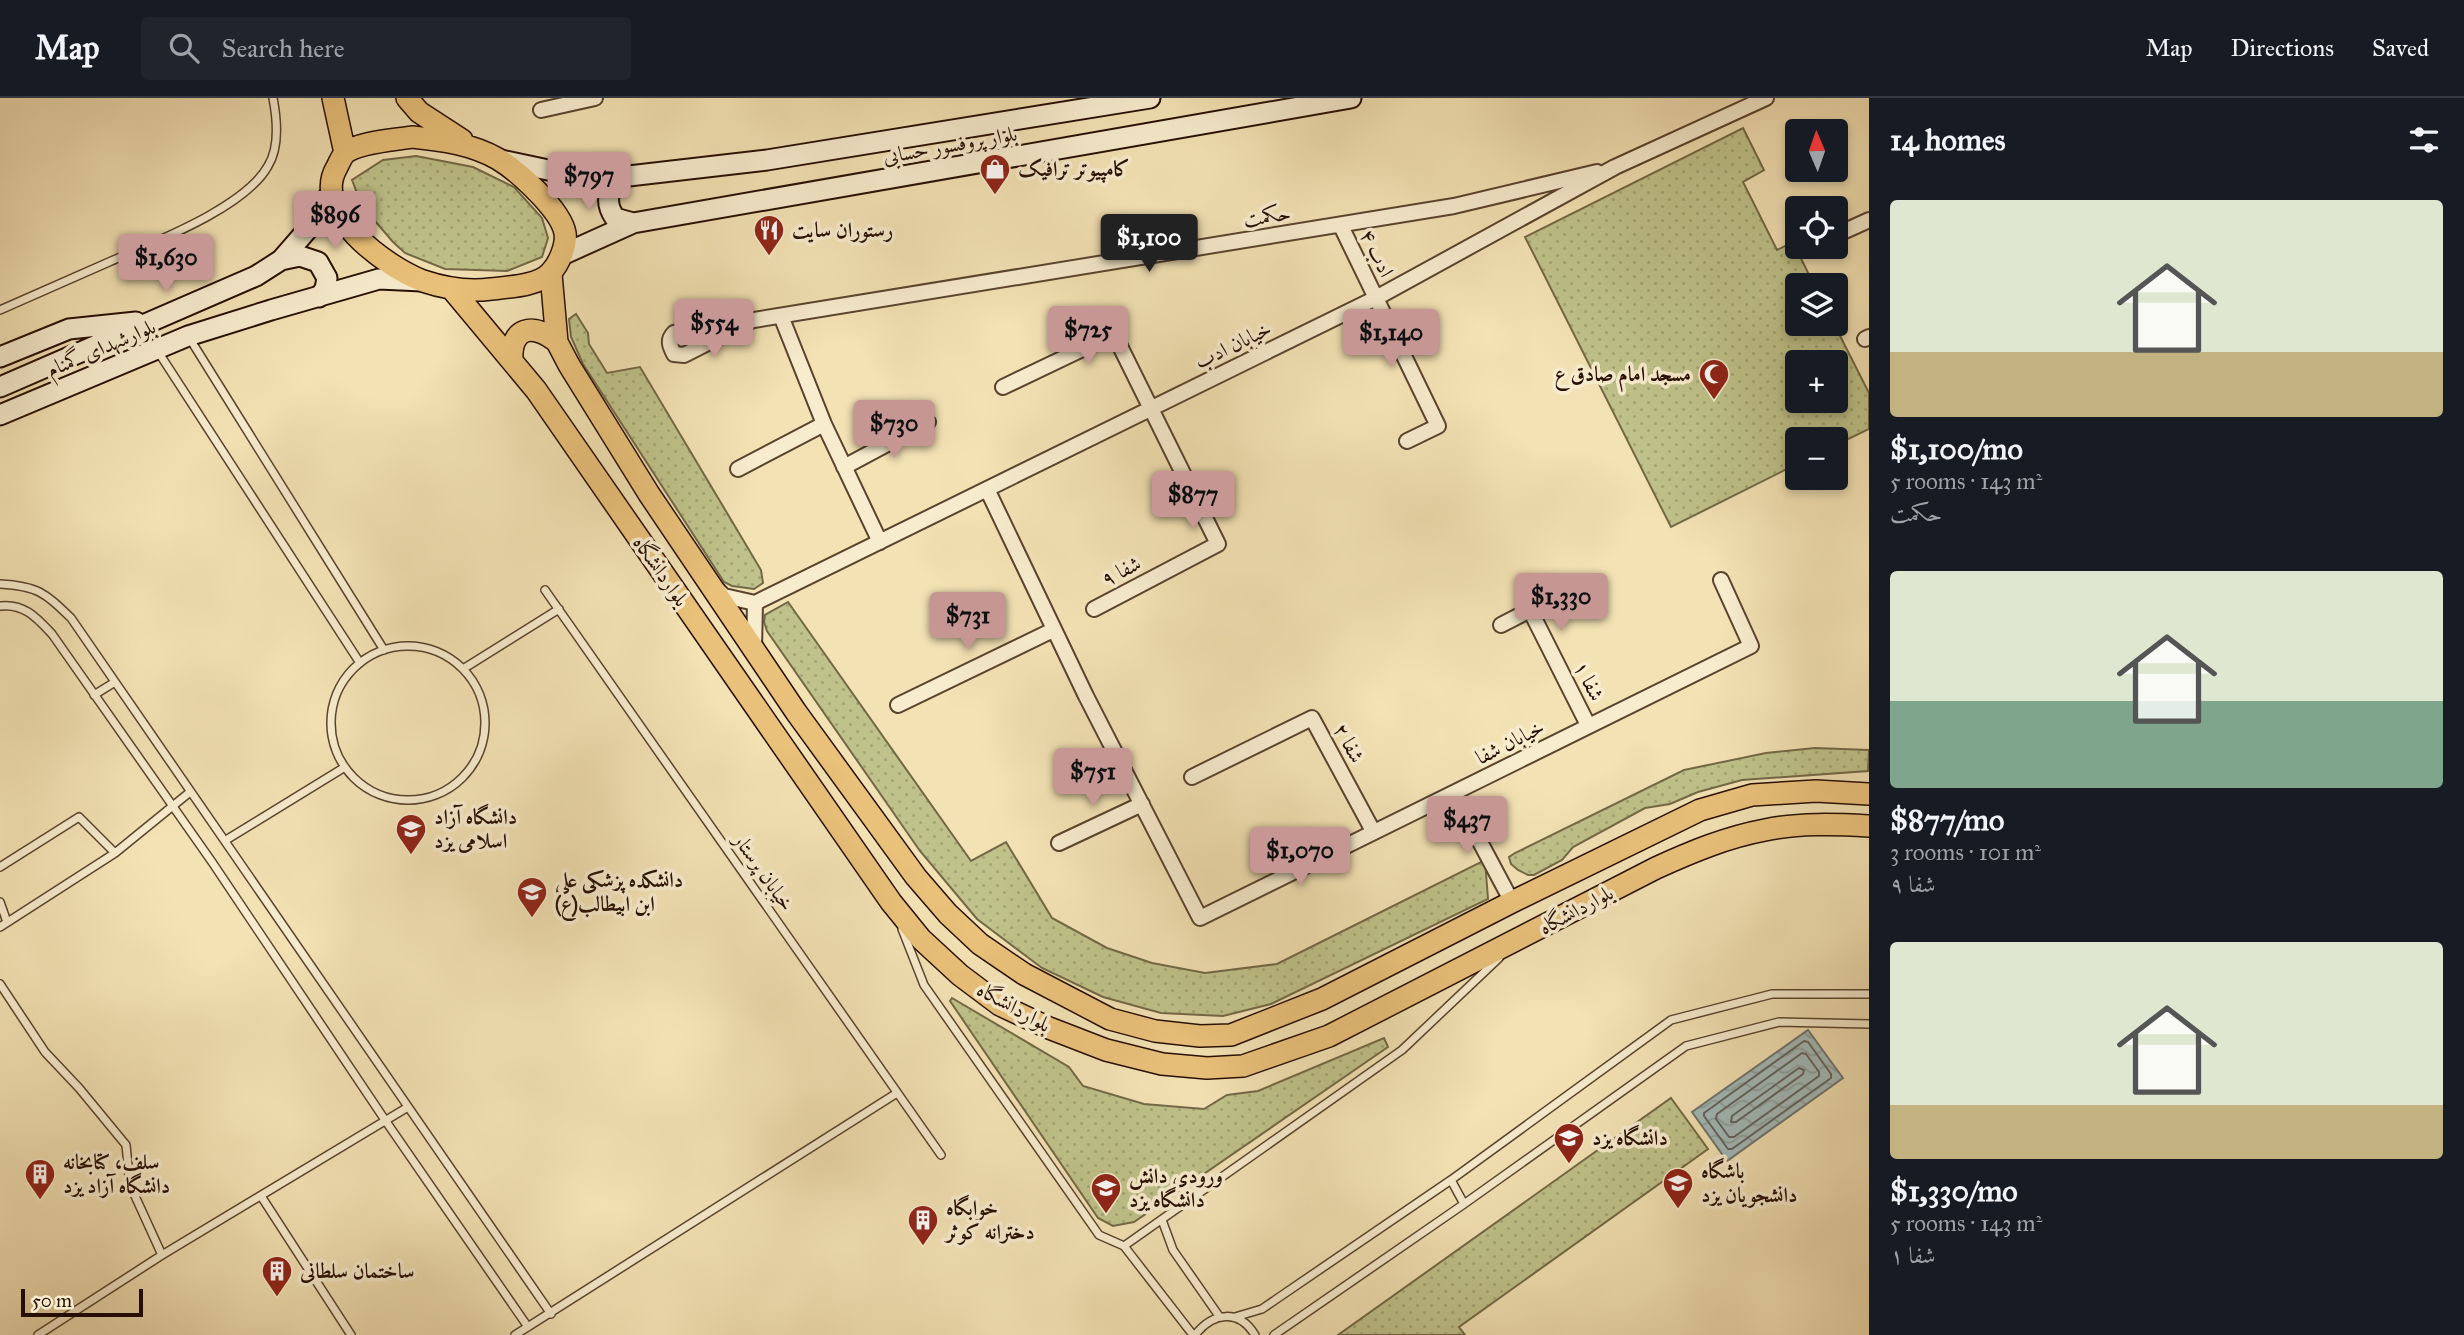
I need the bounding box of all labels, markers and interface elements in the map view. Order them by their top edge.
search box [141,17,631,80]
text: Map [35,28,99,68]
icon: search [165,29,203,67]
text: Search here [221,32,345,64]
text: Map [2146,33,2193,63]
text: Directions [2231,33,2334,63]
text: Saved [2372,33,2429,63]
north arrow [1785,119,1848,182]
map controls [1785,119,1848,490]
street label: بلوار پروفسور حسابی [881,120,1020,172]
icon: filters [2405,121,2443,159]
text: 14 homes [1890,122,2005,158]
pin: $797 [548,152,630,212]
shop icon: کامپیوتر ترافیک [978,152,1012,196]
place label: کامپیوتر ترافیک [1018,156,1130,183]
text: $797 [564,161,614,189]
pin: $896 [294,192,376,251]
button: locate [1785,196,1848,259]
street label: حکمت [1241,199,1293,233]
text: $896 [310,200,360,228]
restaurant icon: رستوران سایت [752,213,786,257]
pin: $1,100 [1092,214,1206,274]
place label: رستوران سایت [792,217,893,243]
text: $1,100 [1117,223,1181,251]
street label: ادب ۴ [1354,225,1400,281]
pin: $1,630 [109,234,223,294]
text: $1,630 [134,243,198,271]
icon: home [2104,245,2230,371]
button: layers [1785,273,1848,336]
pin: $554 [673,300,755,359]
pin: $725 [1047,306,1129,366]
text: $554 [690,308,738,336]
pin: $1,140 [1334,310,1448,369]
street label: بلوارشهدای گمنام [42,312,162,387]
text: $725 [1064,315,1112,343]
street label: خیابان ادب [1190,315,1276,375]
text: $1,140 [1359,318,1423,346]
button: + [1785,350,1848,413]
mosque icon: مسجد امام صادق ع [1697,357,1731,401]
place label: مسجد امام صادق ع [1555,361,1691,393]
pin: $730 [853,400,935,460]
text: $730 [870,409,918,437]
button: − [1785,427,1848,490]
text: $1,100/mo [1890,431,2023,467]
text: 5 rooms · 143 m² [1890,467,2042,495]
pin: $877 [1152,472,1234,531]
text: $877 [1168,480,1218,508]
text: حکمت [1890,499,1942,527]
street label: بلواردانشگاه [627,530,695,612]
street label: شفا ۹ [1097,550,1145,592]
pin: $1,330 [1504,574,1618,633]
text: $1,330 [1531,582,1591,610]
pin: $731 [927,592,1009,652]
text: $731 [946,601,990,629]
icon: home [2104,616,2230,742]
street label: شفا ۱ [1568,657,1610,705]
street label: خیابان شفا [1471,714,1549,770]
street label: شفا ۲ [1328,719,1370,767]
pin: $751 [1052,748,1134,808]
text: $751 [1070,757,1116,785]
pin: $437 [1426,796,1508,856]
text: $877/mo [1890,802,2004,838]
place label: دانشگاه آزاد اسلامی یزد [434,803,517,854]
text: $437 [1443,805,1491,833]
school or university icon: دانشگاه آزاد اسلامی یزد [394,812,428,856]
street label: خیابان پرستار [727,826,800,916]
pin: $1,070 [1243,828,1357,887]
text: $1,070 [1266,836,1334,864]
text: 3 rooms · 101 m² [1890,838,2041,866]
place label: دانشکده پزشکی علی ابن ابیطالب(ع) [554,867,683,921]
text: شفا ۹ [1890,870,1935,898]
school or university icon: دانشکده پزشکی علی ابن ابیطالب(ع) [515,875,549,919]
street label: بلواردانشگاه [1534,880,1618,940]
street label: بلواردانشگاه [972,976,1056,1038]
icon: home [2104,987,2230,1113]
school or university icon: دانشگاه یزد [1552,1121,1586,1165]
place label: دانشگاه یزد [1592,1124,1668,1151]
place label: سلف، کتابخانه دانشگاه آزاد یزد [63,1149,170,1199]
building icon: سلف، کتابخانه دانشگاه آزاد یزد [23,1157,57,1201]
place label: باشگاه دانشجویان یزد [1701,1157,1797,1208]
place label: ورودی دانش دانشگاه یزد [1129,1163,1223,1213]
school or university icon: باشگاه دانشجویان یزد [1661,1166,1695,1210]
school or university icon: ورودی دانش دانشگاه یزد [1089,1171,1123,1215]
text: $1,330/mo [1890,1173,2018,1209]
place label: خوابگاه دخترانه کوثر [944,1194,1035,1245]
building icon: خوابگاه دخترانه کوثر [906,1203,940,1247]
text: 5 rooms · 143 m² [1890,1209,2042,1237]
text: شفا ۱ [1890,1241,1935,1269]
building icon: ساختمان سلطانی [260,1254,294,1298]
place label: ساختمان سلطانی [299,1258,415,1284]
scale bar [21,1286,144,1318]
text: 50 m [32,1289,72,1312]

